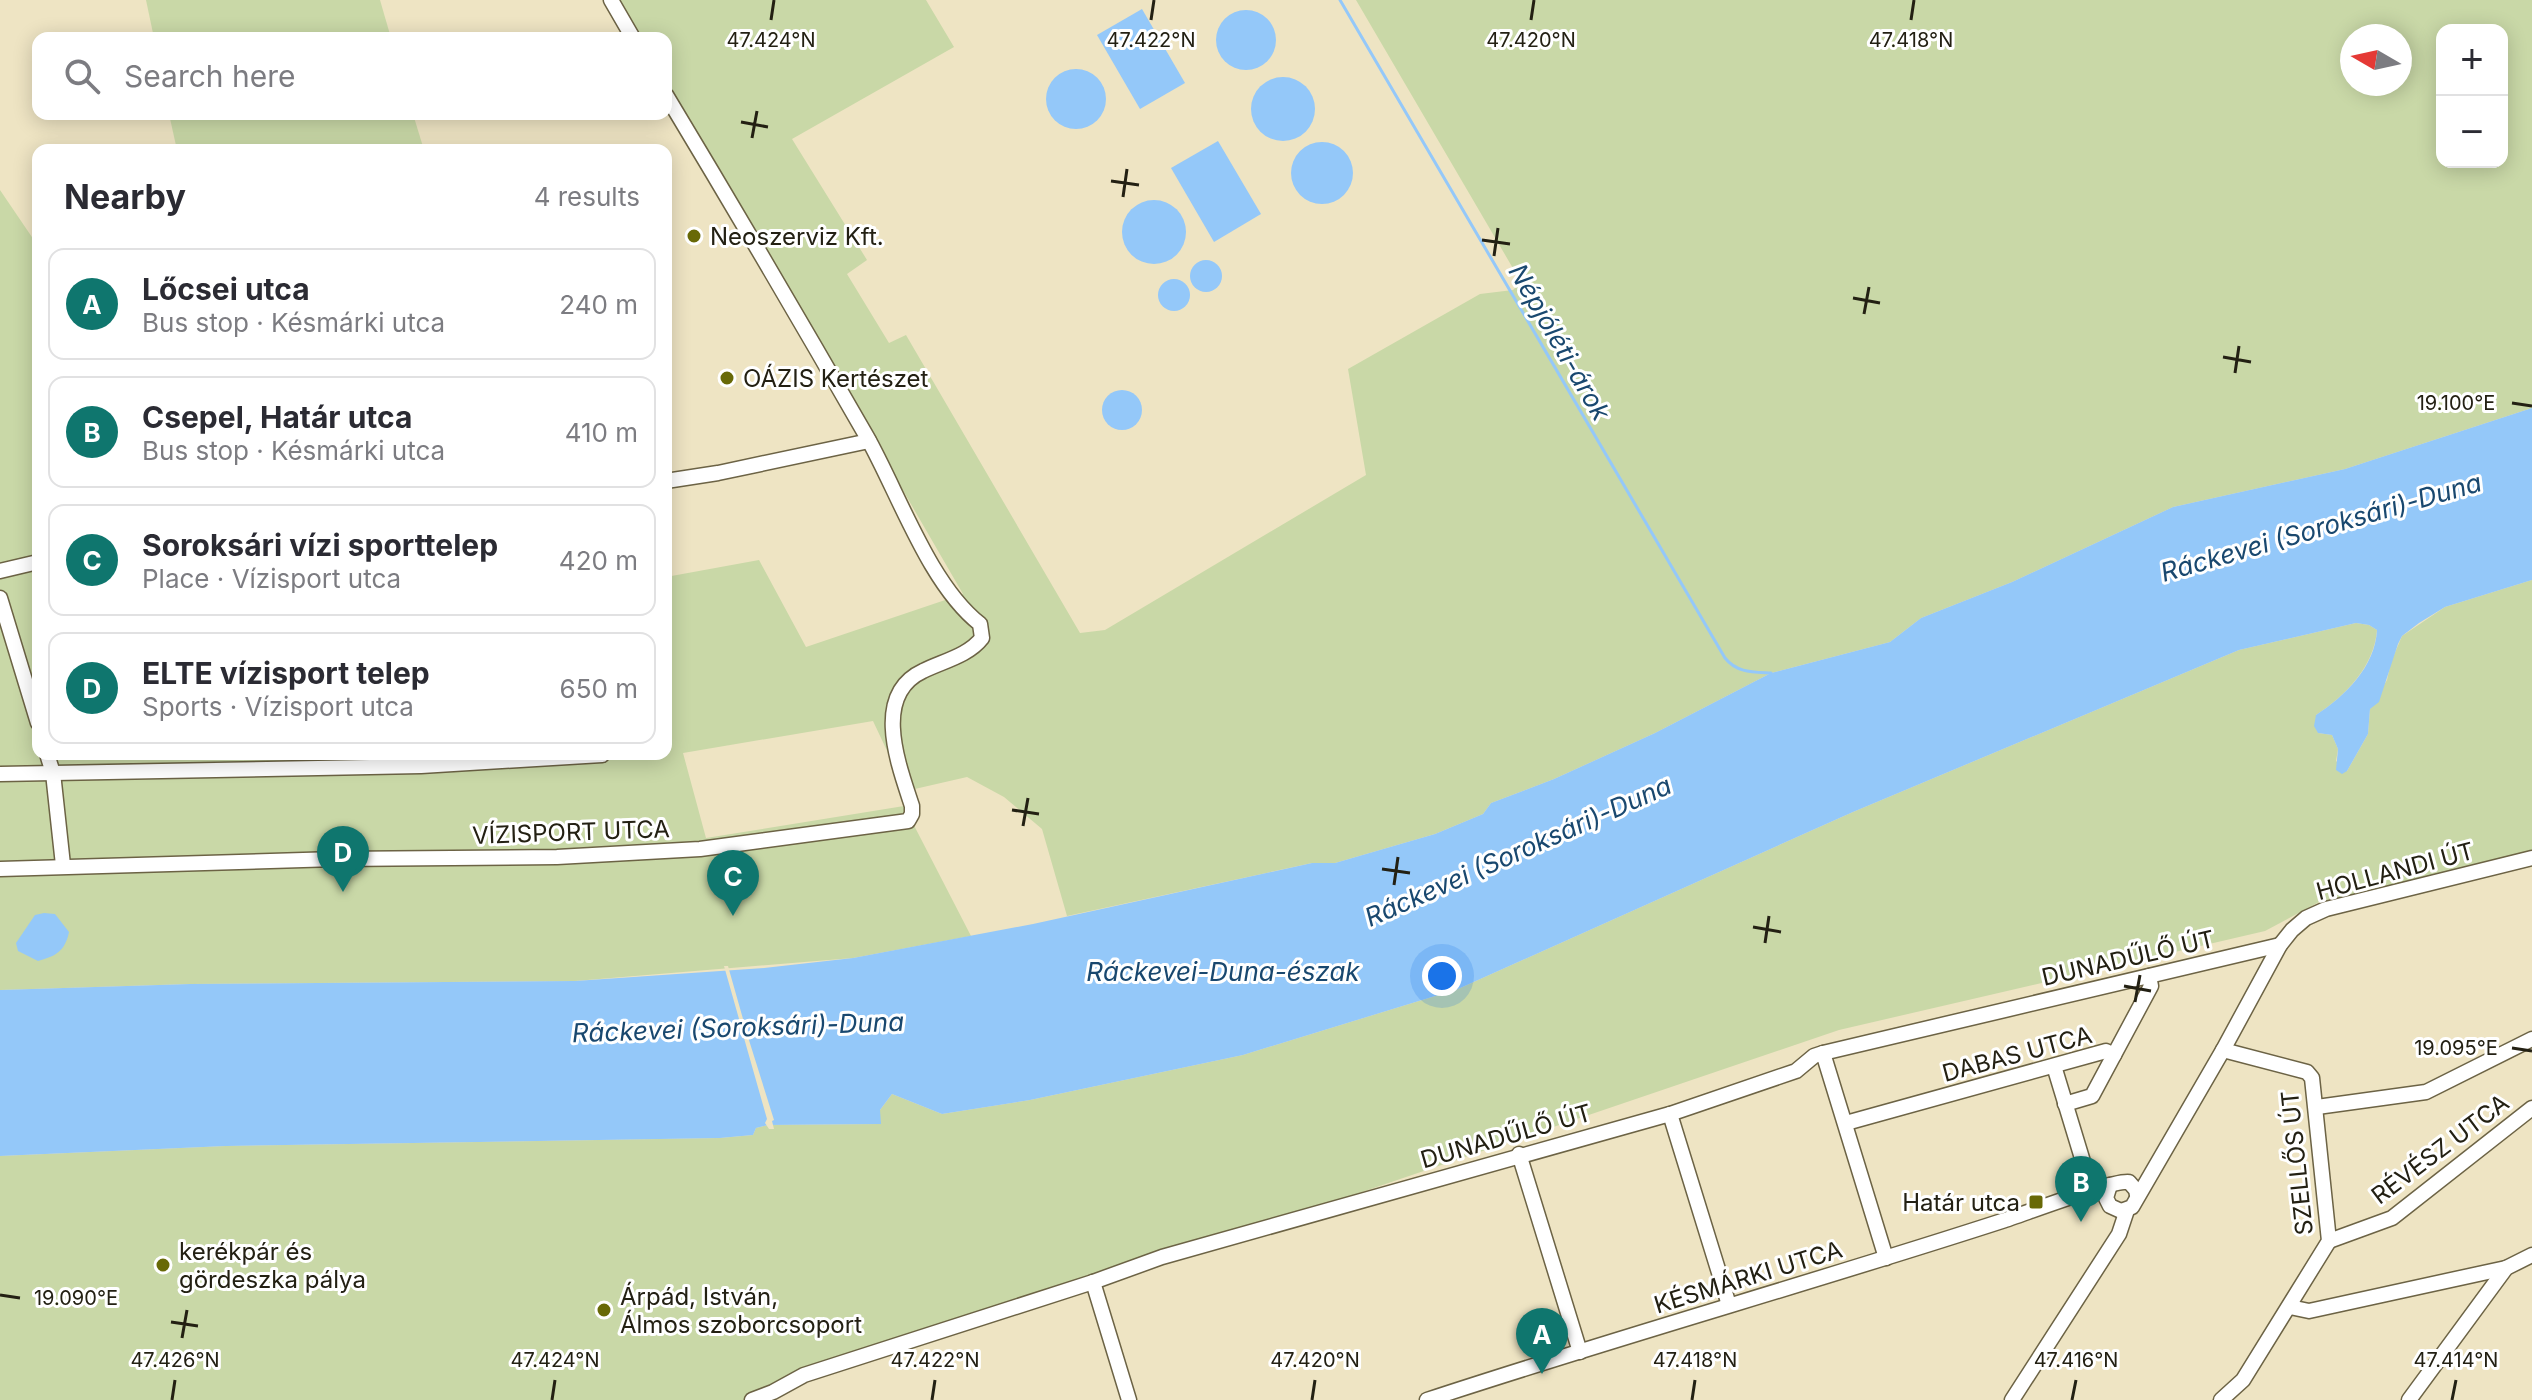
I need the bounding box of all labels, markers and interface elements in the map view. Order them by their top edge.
north arrow [2340,24,2412,96]
map controls [2436,24,2508,168]
button: + [2436,24,2508,96]
text: 47.424°N [726,28,816,52]
text: 47.422°N [1107,28,1196,52]
text: 47.420°N [1486,28,1576,52]
text: 47.418°N [1869,28,1953,52]
search box [32,32,672,120]
icon: search [60,54,104,98]
text: Search here [124,58,296,94]
button: − [2436,96,2508,168]
text: Nearby [64,176,186,217]
text: 4 results [534,181,640,212]
place label: Neoszerviz Kft. [710,222,884,251]
marker: Neoszerviz Kft. [685,227,703,245]
water label: Népjóléti-árok [1503,258,1618,426]
text: Lőcsei utca [142,271,310,307]
text: A [82,289,102,320]
text: 240 m [559,289,638,320]
text: Bus stop · Késmárki utca [142,307,445,338]
place label: OÁZIS Kertészet [743,363,929,393]
marker: OÁZIS Kertészet [718,369,736,387]
text: 19.100°E [2417,391,2495,415]
text: Csepel, Határ utca [142,399,412,435]
text: B [83,417,101,448]
text: 410 m [565,417,638,448]
text: Bus stop · Késmárki utca [142,435,445,466]
water label: Ráckevei (Soroksári)-Duna [2157,466,2485,588]
text: Soroksári vízi sporttelep [142,527,498,563]
text: C [82,545,102,576]
text: 420 m [559,545,638,576]
text: Place · Vízisport utca [142,563,401,594]
text: ELTE vízisport telep [142,655,430,691]
text: D [83,673,101,704]
text: 650 m [560,673,638,704]
text: Sports · Vízisport utca [142,691,414,722]
water label: Ráckevei (Soroksári)-Duna [1360,769,1676,933]
street label: VÍZISPORT UTCA [472,813,670,850]
pin: D [317,826,369,892]
street label: HOLLANDI ÚT [2313,835,2477,906]
pin: C [707,850,759,916]
street label: DUNADŰLŐ ÚT [2039,923,2217,992]
water label: Ráckevei-Duna-észak [1086,956,1360,987]
your location [1422,956,1462,996]
water label: Ráckevei (Soroksári)-Duna [571,1006,905,1048]
street label: DABAS UTCA [1939,1020,2095,1088]
text: 19.095°E [2414,1036,2498,1060]
street label: RÉVÉSZ UTCA [2365,1087,2514,1210]
street label: SZELLŐS ÚT [2274,1089,2319,1237]
street label: DUNADŰLŐ ÚT [1417,1097,1595,1174]
pin: B [2055,1156,2107,1222]
place label: Határ utca [1902,1188,2020,1217]
marker: Határ utca [2027,1193,2045,1211]
street label: KÉSMÁRKI UTCA [1650,1234,1846,1319]
place label: kerékpár és gördeszka pálya [179,1237,366,1294]
marker: kerékpár és gördeszka pálya [154,1256,172,1274]
place label: Árpád, István, Álmos szoborcsoport [620,1281,862,1339]
text: 19.090°E [34,1286,118,1310]
marker: Árpád, István, Álmos szoborcsoport [595,1301,613,1319]
pin: A [1516,1308,1568,1374]
text: 47.426°N [130,1348,220,1372]
text: 47.424°N [510,1348,600,1372]
text: 47.422°N [891,1348,980,1372]
text: 47.420°N [1270,1348,1360,1372]
text: 47.418°N [1653,1348,1737,1372]
text: 47.416°N [2034,1348,2118,1372]
text: 47.414°N [2414,1348,2498,1372]

